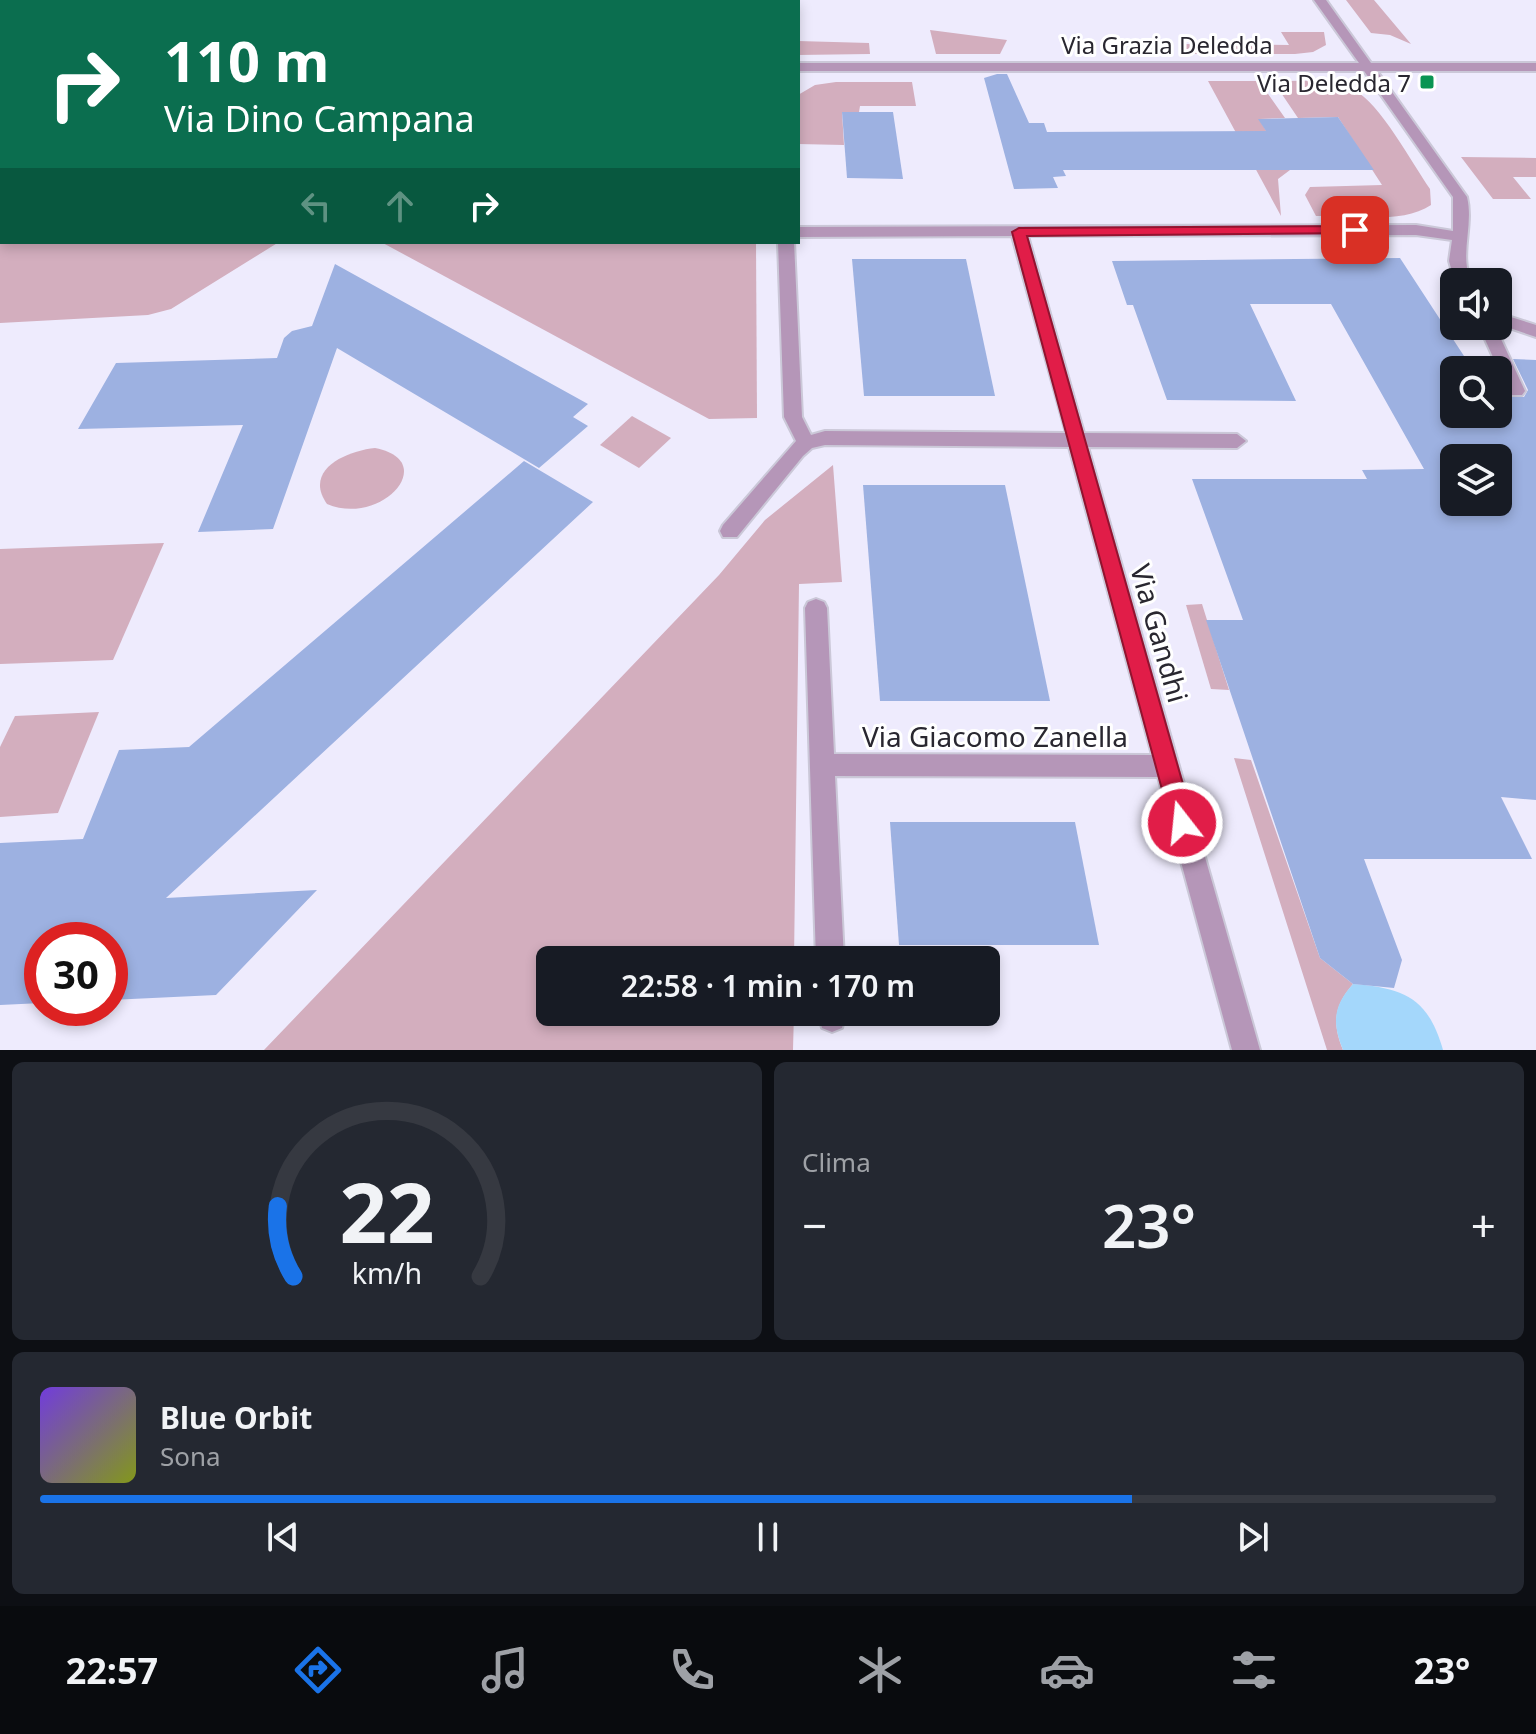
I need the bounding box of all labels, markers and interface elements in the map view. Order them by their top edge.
text: 110 m [164,22,329,98]
street label: Via Grazia Deledda [1061,28,1273,61]
icon: right [32,32,136,136]
place label: Via Deledda 7 [1257,66,1411,99]
marker: Via Deledda 7 [1418,73,1436,91]
text: Via Dino Campana [164,94,475,143]
icon: left [294,184,338,228]
icon: ahead [378,184,422,228]
icon: right [462,184,506,228]
pin [1321,196,1389,264]
icon: arrive [1333,208,1377,252]
map controls [1440,268,1512,516]
button: sound [1440,268,1512,340]
button: search [1440,356,1512,428]
button: layers [1440,444,1512,516]
street label: Via Gandhi [1122,559,1198,707]
street label: Via Giacomo Zanella [862,717,1128,755]
position arrow [1140,781,1224,865]
speed limit sign: 30 [24,922,128,1026]
text: 22:58 · 1 min · 170 m [621,965,915,1006]
text: Clima [802,1144,871,1180]
text: 22 [339,1154,435,1267]
text: 23° [1102,1184,1196,1266]
text: − [802,1195,827,1255]
text: + [1471,1195,1496,1255]
text: km/h [352,1253,422,1292]
text: Blue Orbit [160,1397,312,1438]
text: Sona [160,1438,221,1474]
icon: previous [261,1515,305,1559]
icon: pause [746,1515,790,1559]
icon: next [1231,1515,1275,1559]
icon: directions [290,1642,346,1698]
icon: music [477,1642,533,1698]
icon: phone [664,1642,720,1698]
icon: climate [852,1642,908,1698]
icon: car [1039,1642,1095,1698]
icon: filters [1226,1642,1282,1698]
text: 22:57 [66,1646,158,1695]
text: 23° [1414,1646,1470,1695]

